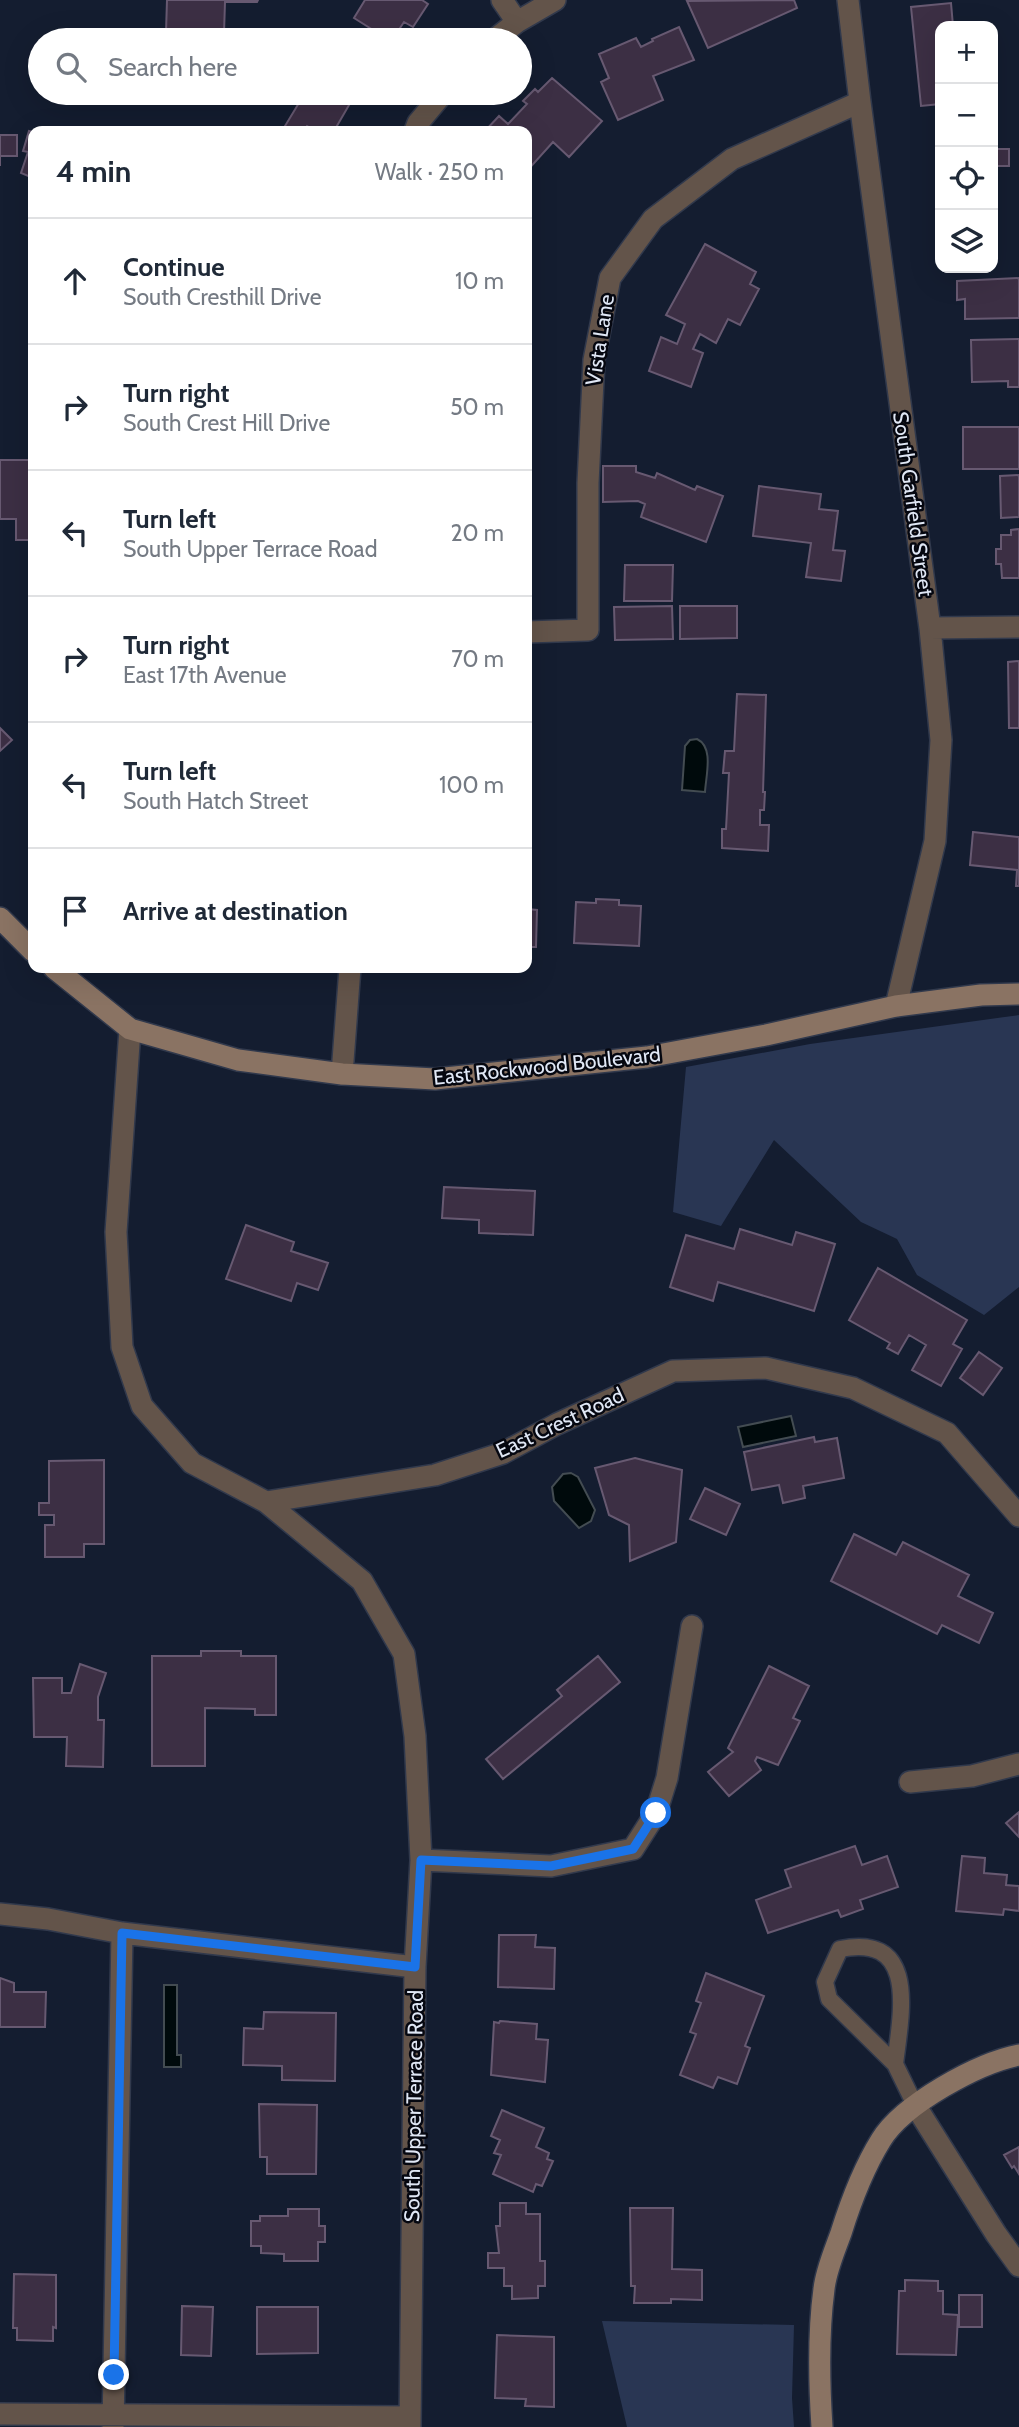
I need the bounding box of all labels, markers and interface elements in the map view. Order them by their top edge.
map controls [935,21,998,273]
button: + [935,21,998,84]
search box [28,28,532,105]
icon: search [52,48,90,86]
text: Search here [108,51,237,83]
button: − [935,84,998,147]
button: locate [935,147,998,210]
text: 4 min [56,153,131,190]
text: Walk · 250 m [375,158,504,186]
button: layers [935,210,998,273]
text: Continue [123,251,225,283]
icon: ahead [56,262,94,300]
text: 10 m [455,267,504,295]
text: South Cresthill Drive [123,283,322,311]
street label: Vista Lane [580,292,619,387]
text: Turn right [123,377,229,409]
icon: right [56,388,94,426]
text: 50 m [450,393,504,421]
text: South Crest Hill Drive [123,409,330,437]
street label: South Garfield Street [888,410,939,598]
text: Turn left [123,503,216,535]
icon: left [56,514,94,552]
text: 20 m [451,519,504,547]
text: South Upper Terrace Road [123,535,377,563]
text: Turn right [123,629,229,661]
icon: right [56,640,94,678]
text: 70 m [451,645,504,673]
text: East 17th Avenue [123,661,287,689]
text: Turn left [123,755,216,787]
icon: left [56,766,94,804]
text: 100 m [439,771,504,799]
text: South Hatch Street [123,787,308,815]
icon: arrive [56,892,94,930]
text: Arrive at destination [123,895,348,927]
street label: East Rockwood Boulevard [432,1041,662,1090]
street label: East Crest Road [492,1382,628,1463]
route start [640,1797,671,1828]
street label: South Upper Terrace Road [399,1990,428,2222]
route end [98,2359,129,2390]

